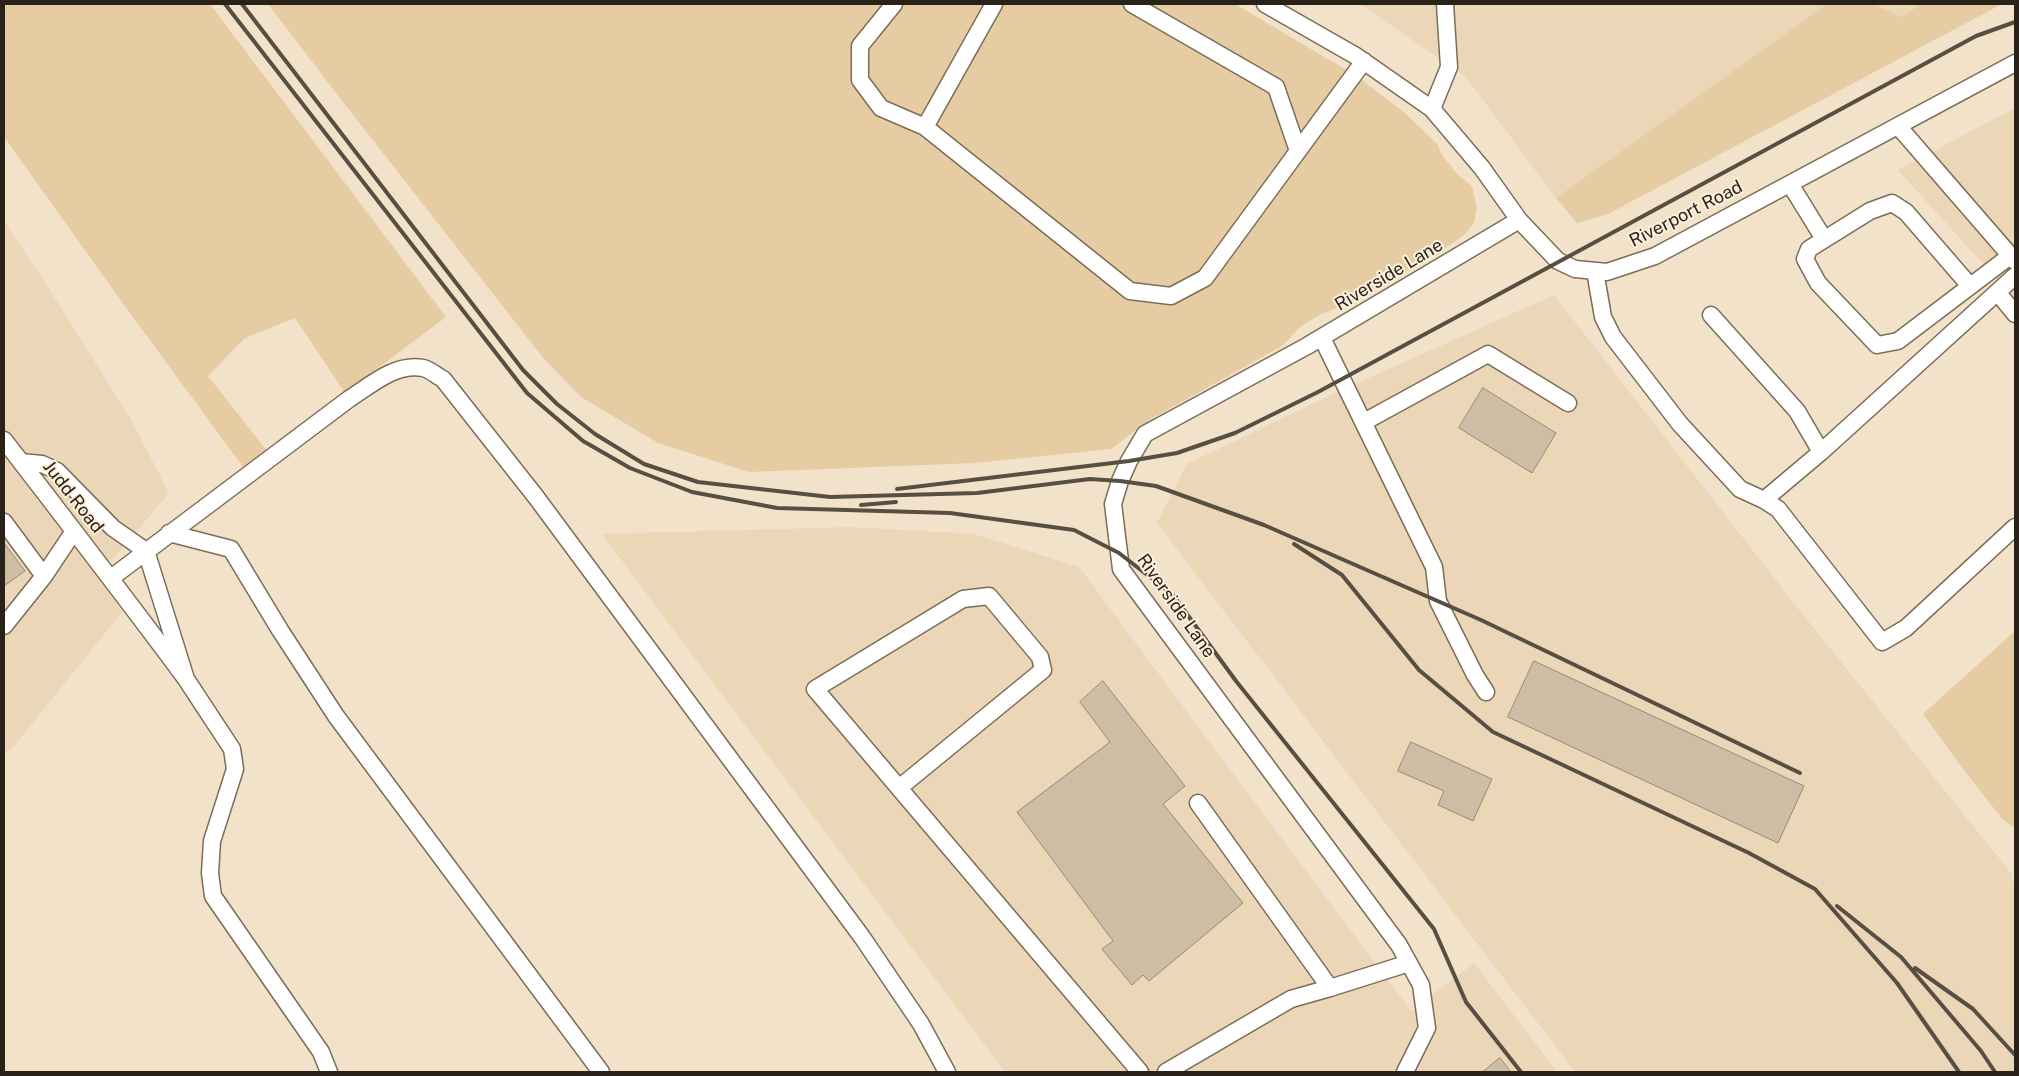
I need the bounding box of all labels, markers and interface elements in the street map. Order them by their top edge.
street label: Riverport Road [1626,176,1746,252]
street label: Riverside Lane [1331,234,1447,316]
street label: Judd Road [38,456,108,538]
street label: Riverside Lane [1132,550,1220,662]

